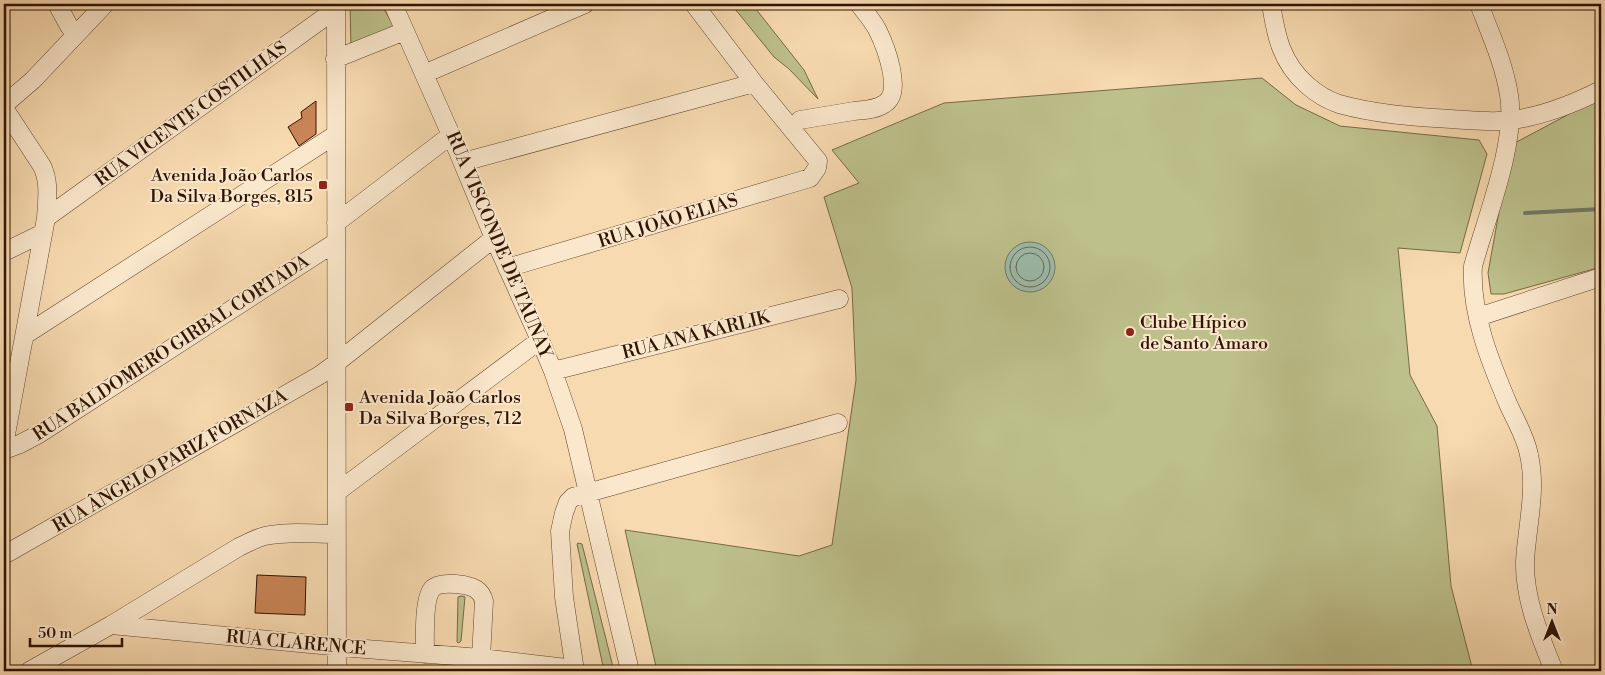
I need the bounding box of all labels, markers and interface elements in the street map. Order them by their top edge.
street label: RUA VICENTE COSTILHAS [90,36,292,192]
street label: RUA VISCONDE DE TAUNAY [441,128,558,363]
place label: Avenida João Carlos Da Silva Borges, 815 [150,164,313,208]
marker: Avenida João Carlos Da Silva Borges, 815 [317,179,329,191]
street label: RUA JOÃO ELIAS [595,188,741,253]
street label: RUA BALDOMERO GIRBAL CORTADA [28,249,314,446]
street label: RUA ANA KARLIK [620,305,774,364]
place label: Clube Hípico de Santo Amaro [1140,311,1268,355]
marker: Clube Hípico de Santo Amaro [1124,326,1136,338]
street label: RUA ÂNGELO PARIZ FORNAZA [49,384,292,538]
place label: Avenida João Carlos Da Silva Borges, 712 [358,386,522,430]
marker: Avenida João Carlos Da Silva Borges, 712 [343,401,355,413]
north arrow [1528,598,1578,648]
text: N [1546,601,1558,619]
scale bar [30,615,122,647]
text: 50 m [38,624,72,643]
street label: RUA CLARENCE [225,625,367,661]

